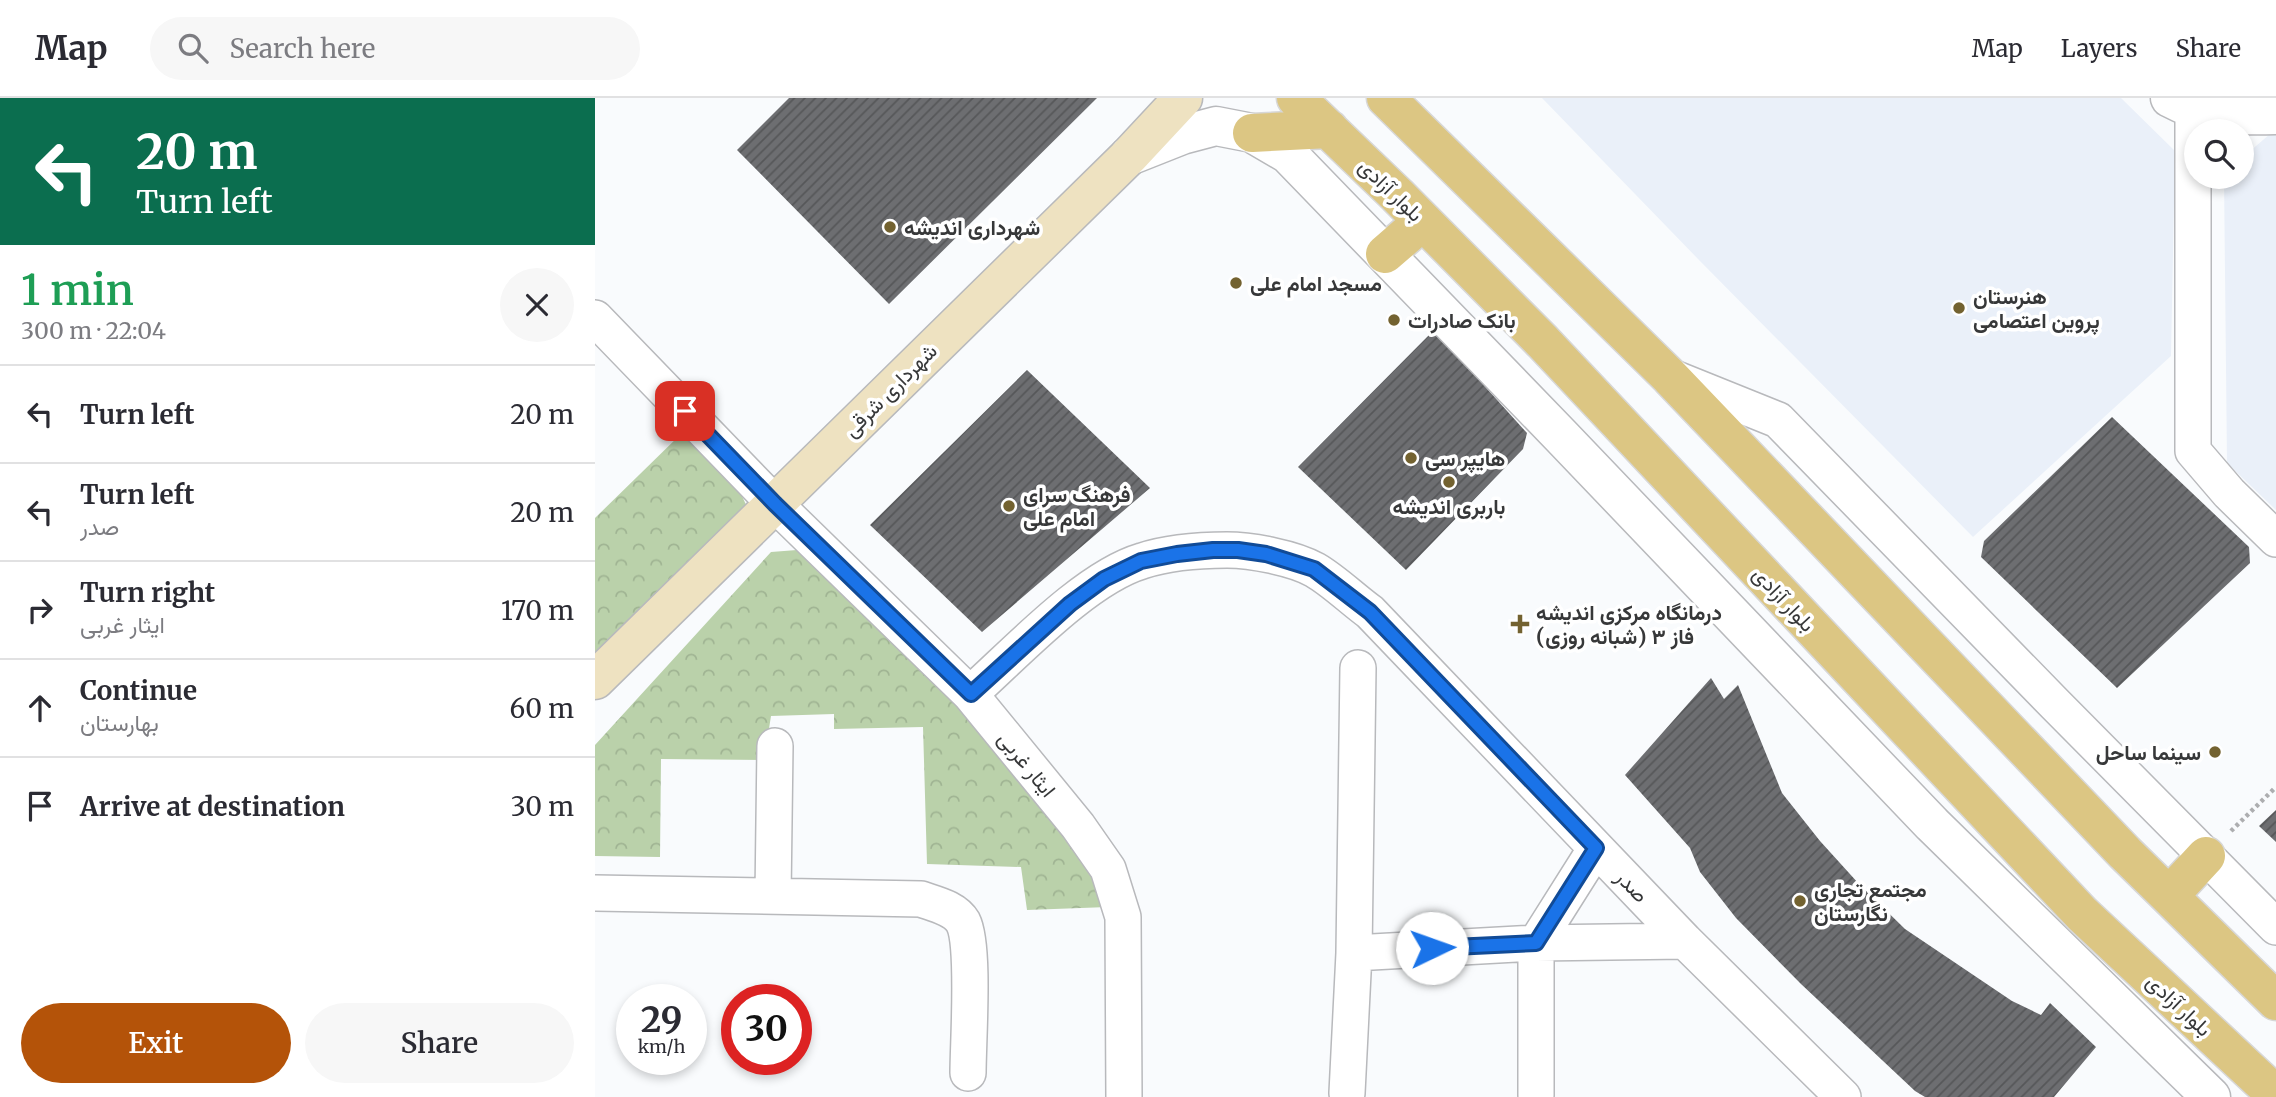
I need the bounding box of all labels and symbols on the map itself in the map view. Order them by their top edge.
street label: بلوار آزادی [1353,153,1429,227]
place label: شهرداری اندیشه [904,214,1040,241]
marker: شهرداری اندیشه [882,219,898,235]
place label: مسجد امام علی [1250,270,1382,298]
marker: مسجد امام علی [1228,275,1244,291]
place label: هنرستان پروین اعتصامی [1973,283,2100,335]
marker: هنرستان پروین اعتصامی [1951,300,1967,316]
place label: بانک صادرات [1408,307,1516,334]
marker: بانک صادرات [1386,312,1402,328]
street label: شهرداری شرقی [837,337,943,443]
pin [655,381,715,441]
place label: هایپر سی [1425,445,1505,473]
marker: هایپر سی [1403,450,1419,466]
marker: باربری اندیشه [1441,474,1457,490]
place label: فرهنگ سرای امام علی [1023,481,1131,533]
place label: باربری اندیشه [1393,493,1505,520]
marker: فرهنگ سرای امام علی [1001,498,1017,514]
street label: بلوار آزادی [1747,561,1821,637]
place label: درمانگاه مرکزی اندیشه فاز ۳ (شبانه روزی) [1536,599,1722,650]
marker: درمانگاه مرکزی اندیشه فاز ۳ (شبانه روزی) [1510,614,1530,634]
street label: ایثار غربی [992,725,1062,803]
place label: سینما ساحل [2096,739,2201,766]
marker: سینما ساحل [2207,744,2223,760]
street label: صدر [1609,863,1654,908]
place label: مجتمع تجاری نگارستان [1814,876,1927,927]
marker: مجتمع تجاری نگارستان [1792,893,1808,909]
position arrow [1395,911,1469,985]
street label: بلوار آزادی [2141,968,2217,1042]
speed limit sign: 30 [721,984,812,1075]

